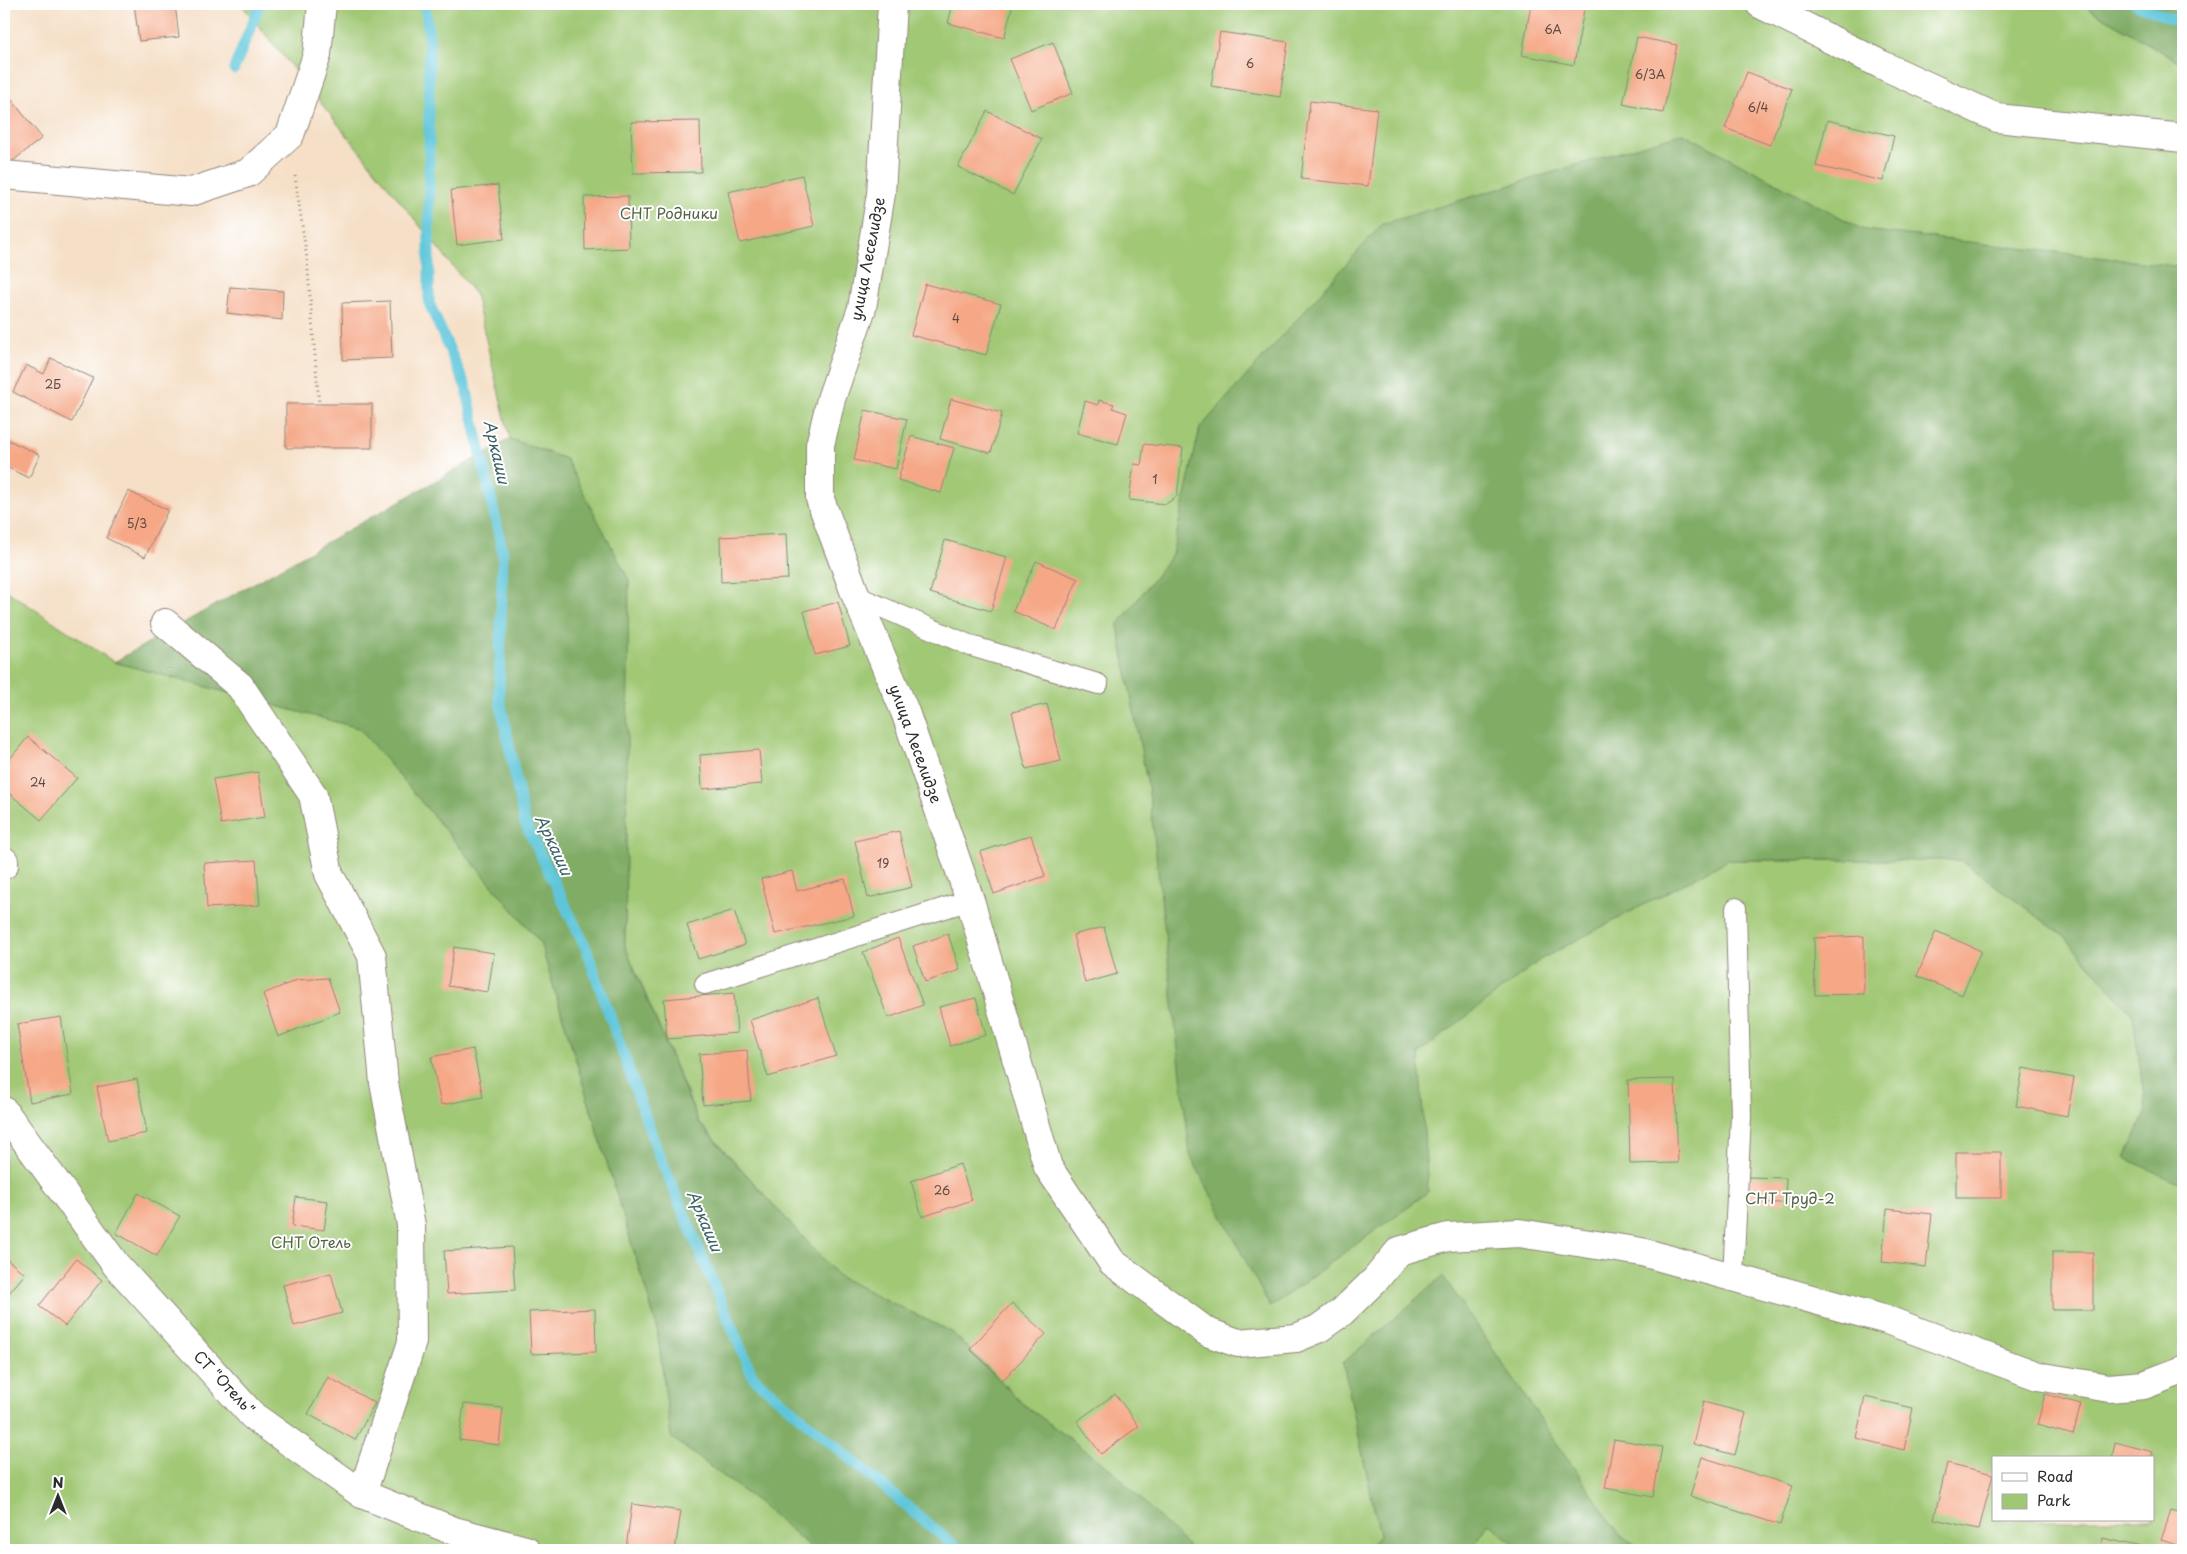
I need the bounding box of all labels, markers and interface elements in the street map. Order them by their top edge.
house number: 6А [1544,20,1562,38]
house number: 6 [1246,54,1254,72]
house number: 6/3А [1635,65,1665,83]
house number: 6/4 [1748,98,1769,116]
street label: улица Леселидзе [843,195,890,322]
park label: СНТ Родники [620,201,718,224]
house number: 4 [952,309,960,327]
house number: 2Б [45,375,61,393]
water label: Аркаши [479,417,517,488]
house number: 1 [1152,470,1158,488]
house number: 5/3 [127,514,147,532]
street label: улица Леселидзе [884,681,949,806]
house number: 24 [30,773,46,791]
water label: Аркаши [530,810,580,880]
house number: 19 [877,854,889,872]
house number: 26 [934,1181,950,1199]
water label: Аркаши [682,1186,730,1257]
park label: СНТ Труд-2 [1745,1186,1835,1209]
park label: СНТ Отель [271,1230,351,1253]
street label: СТ "Отель" [189,1345,261,1419]
legend [1992,1456,2154,1522]
text: Road [2037,1464,2073,1487]
north arrow [32,1472,82,1522]
text: N [52,1472,64,1493]
text: Park [2037,1488,2071,1511]

